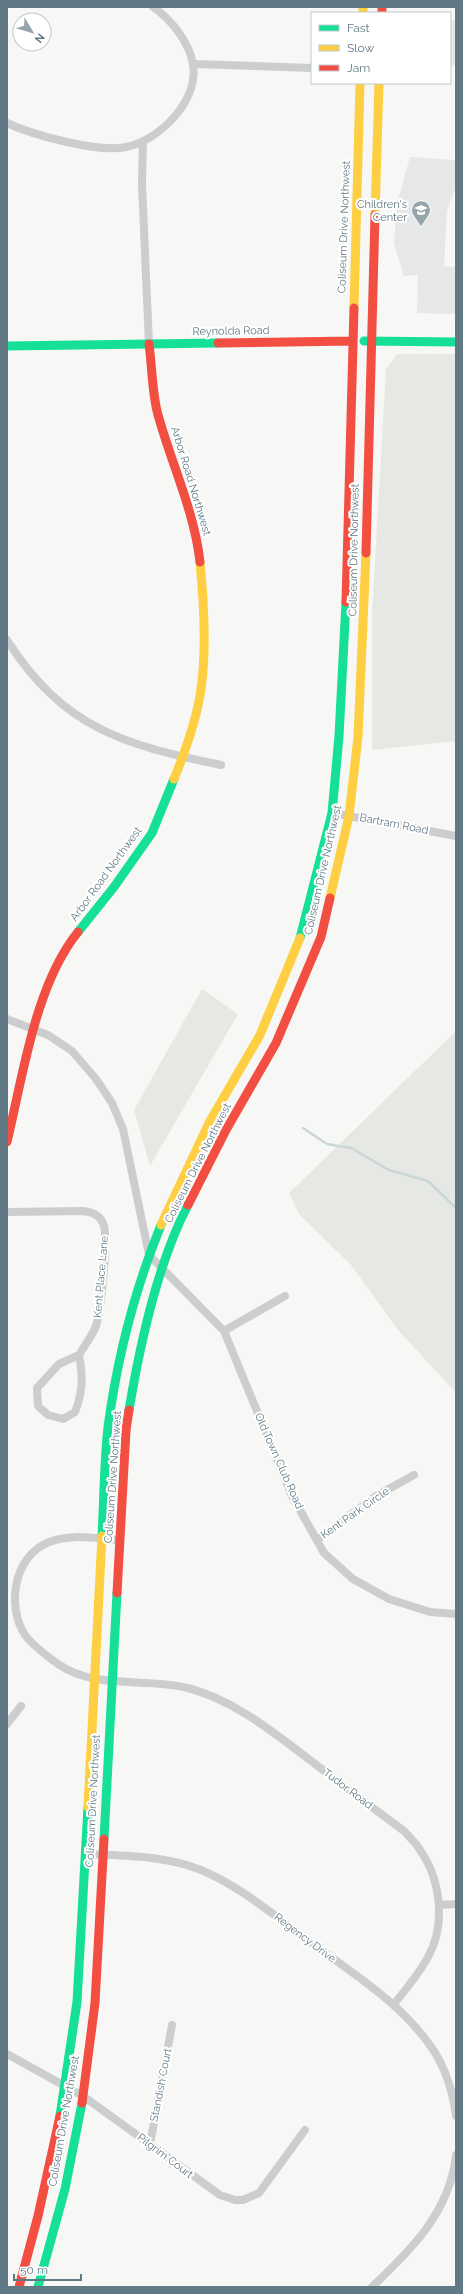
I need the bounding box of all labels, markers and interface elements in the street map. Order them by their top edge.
north arrow [12,12,52,52]
legend [311,12,451,84]
text: Fast [347,21,370,35]
text: N [32,31,47,45]
text: Slow [347,41,374,55]
text: Jam [347,61,370,75]
street label: Coliseum Drive Northwest [335,160,353,294]
place label: Children's Center [357,198,407,224]
school or university icon: Children's Center [410,199,432,227]
street label: Reynolda Road [192,324,270,338]
street label: Arbor Road Northwest [168,425,214,537]
street label: Coliseum Drive Northwest [346,483,362,616]
street label: Coliseum Drive Northwest [302,804,344,936]
street label: Bartram Road [358,811,430,837]
street label: Arbor Road Northwest [67,824,145,924]
street label: Coliseum Drive Northwest [162,1101,234,1225]
street label: Kent Place Lane [91,1235,111,1319]
street label: Coliseum Drive Northwest [102,1410,124,1544]
street label: Old Town Club Road [252,1411,306,1511]
street label: Kent Park Circle [318,1484,392,1541]
street label: Coliseum Drive Northwest [83,1734,103,1868]
street label: Tudor Road [321,1766,375,1812]
street label: Regency Drive [272,1911,339,1966]
street label: Standish Court [147,2047,175,2123]
street label: Coliseum Drive Northwest [46,2054,82,2187]
street label: Pilgrim Court [135,2131,196,2181]
scale bar [14,2256,81,2282]
text: 50 m [20,2263,48,2277]

